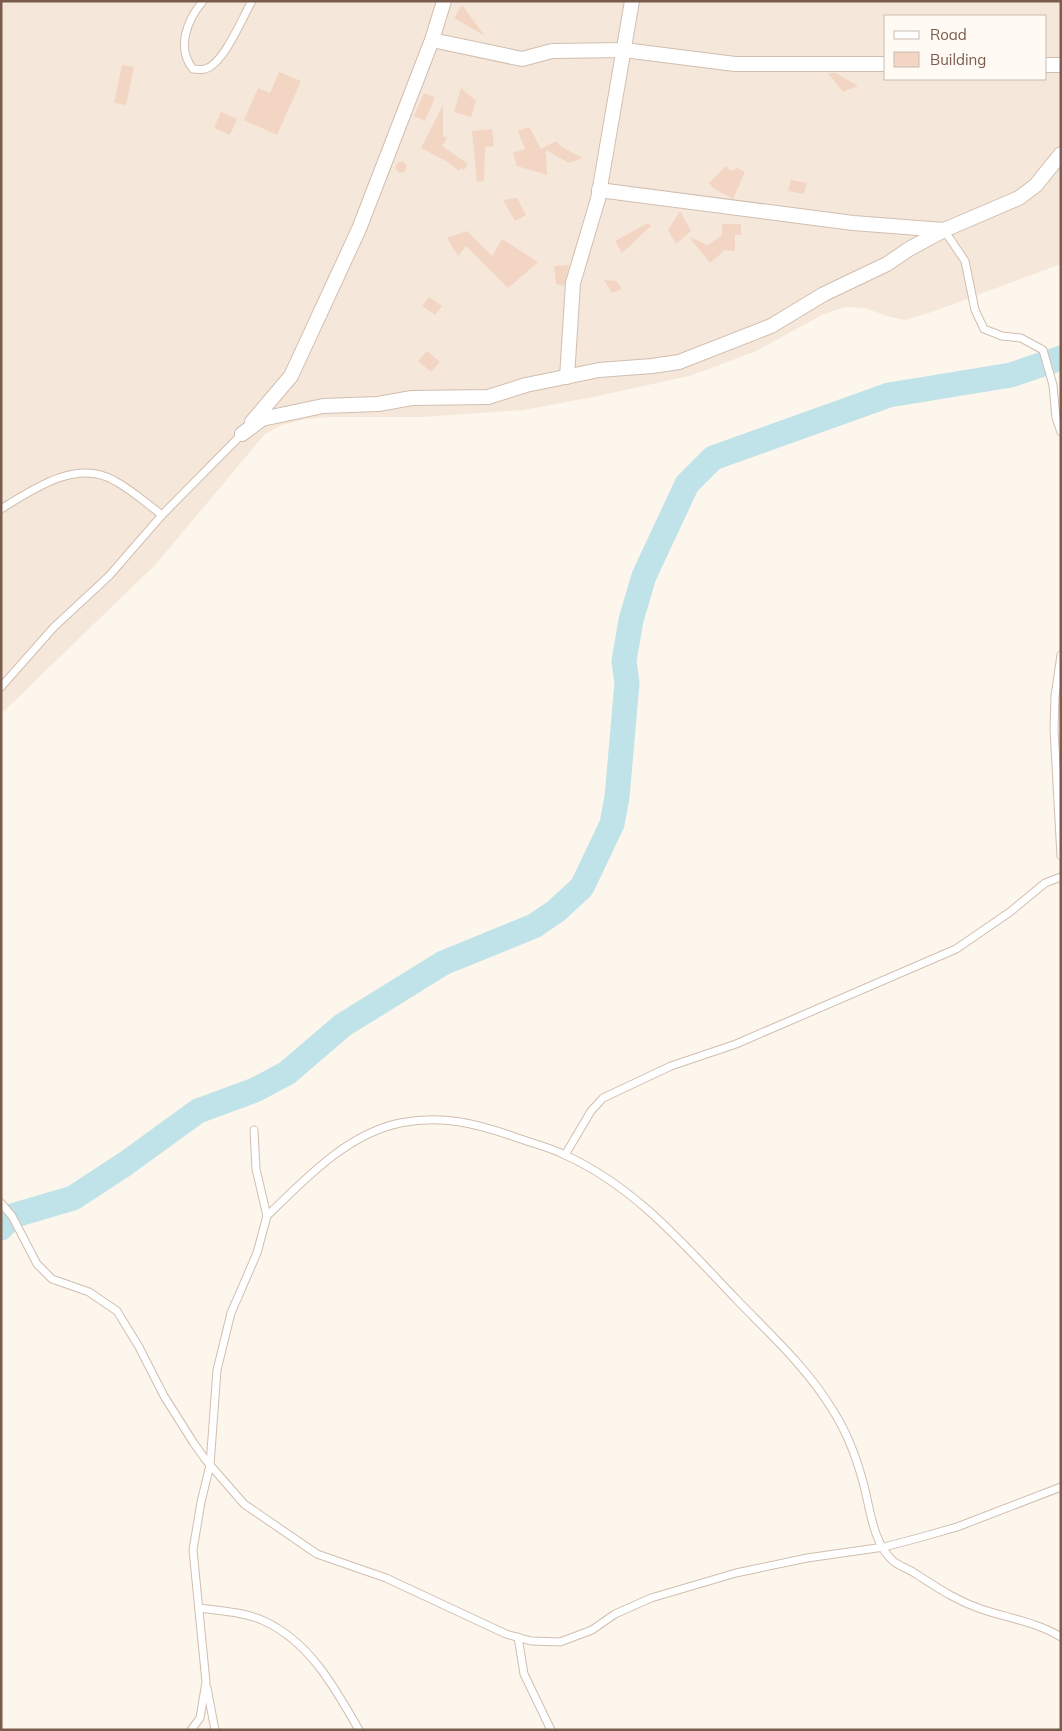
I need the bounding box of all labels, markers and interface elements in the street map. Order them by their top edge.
legend [884,15,1047,80]
text: Road [930,25,967,44]
text: Building [930,50,986,69]

